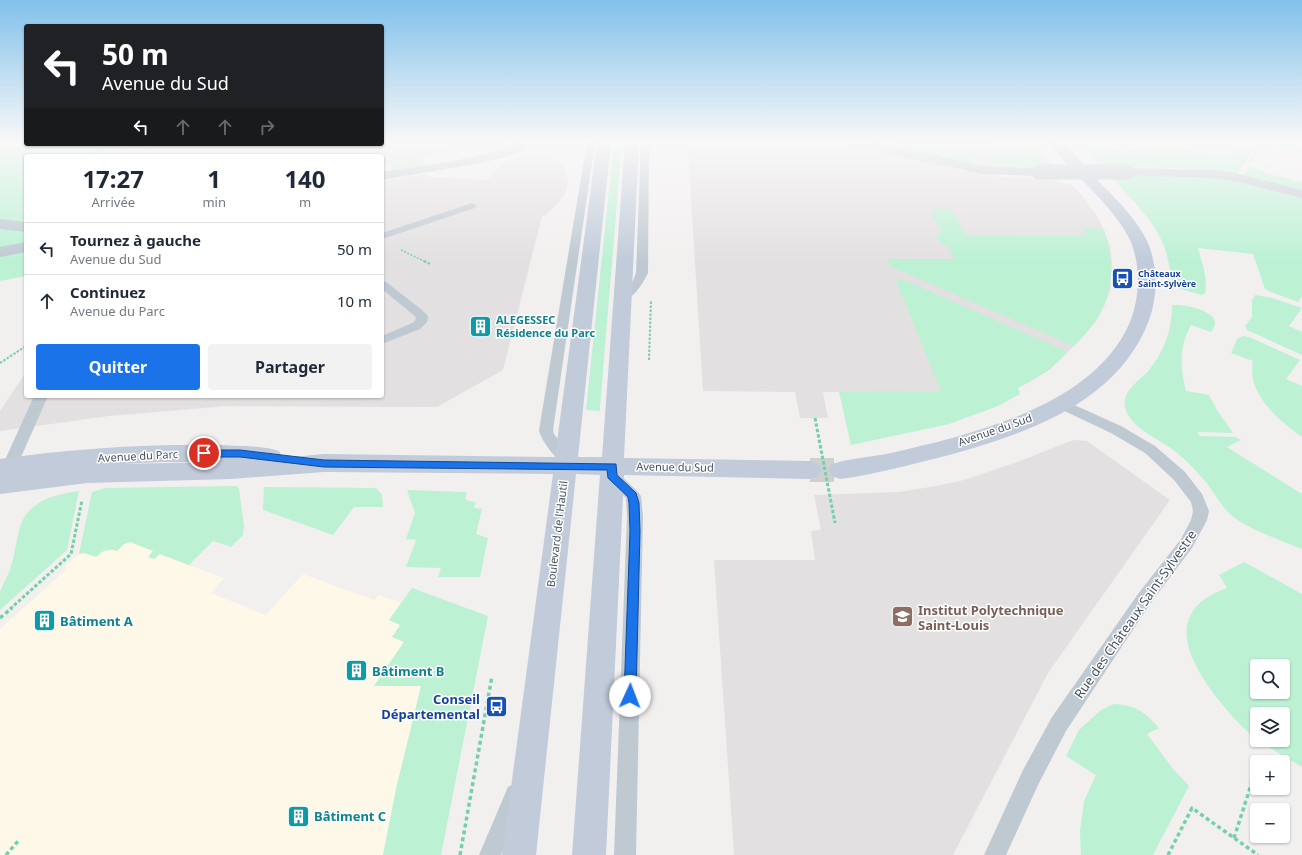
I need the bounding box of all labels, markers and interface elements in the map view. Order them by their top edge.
text: 50 m [102,35,169,73]
icon: left [36,40,88,92]
text: Avenue du Sud [102,71,229,95]
icon: left [130,116,152,138]
icon: ahead [172,116,194,138]
icon: ahead [214,116,236,138]
icon: right [256,116,278,138]
text: 17:27 [82,162,144,195]
text: 1 [207,162,221,195]
text: 140 [284,162,326,195]
text: Arrivée [91,193,135,211]
text: min [202,193,226,211]
text: m [299,193,311,211]
text: Tournez à gauche [70,230,201,250]
icon: left [36,238,58,260]
text: 50 m [337,239,372,259]
text: Avenue du Sud [70,250,162,268]
bus stop icon: Châteaux Saint-Sylvère [1109,266,1135,292]
place label: Châteaux Saint-Sylvère [1138,267,1196,290]
text: Continuez [70,282,145,302]
icon: ahead [36,290,58,312]
text: 10 m [337,291,372,311]
text: Avenue du Parc [70,302,165,320]
place label: ALEGESSEC Résidence du Parc [496,312,595,340]
building icon: ALEGESSEC Résidence du Parc [468,313,494,339]
button: Quitter [36,344,200,390]
button: Partager [208,344,372,390]
street label: Avenue du Sud [956,410,1034,449]
pin [187,436,221,470]
icon: arrive [193,442,215,464]
street label: Avenue du Parc [97,446,178,465]
street label: Avenue du Sud [636,458,714,475]
street label: Boulevard de l'Hautil [543,480,570,588]
street label: Rue des Châteaux Saint-Sylvestre [1070,526,1200,702]
place label: Institut Polytechnique Saint-Louis [918,601,1064,634]
school or university icon: Institut Polytechnique Saint-Louis [890,604,916,630]
building icon: Bâtiment A [31,608,57,634]
place label: Bâtiment A [60,612,133,630]
building icon: Bâtiment B [343,658,369,684]
map controls [1250,659,1290,843]
button: search [1250,659,1290,699]
place label: Bâtiment B [372,662,445,680]
position arrow [609,675,651,717]
place label: Conseil Départemental [381,690,480,723]
bus stop icon: Conseil Départemental [483,693,509,719]
button: layers [1250,707,1290,747]
button: + [1250,755,1290,795]
building icon: Bâtiment C [286,803,312,829]
button: − [1250,803,1290,843]
place label: Bâtiment C [314,807,386,825]

